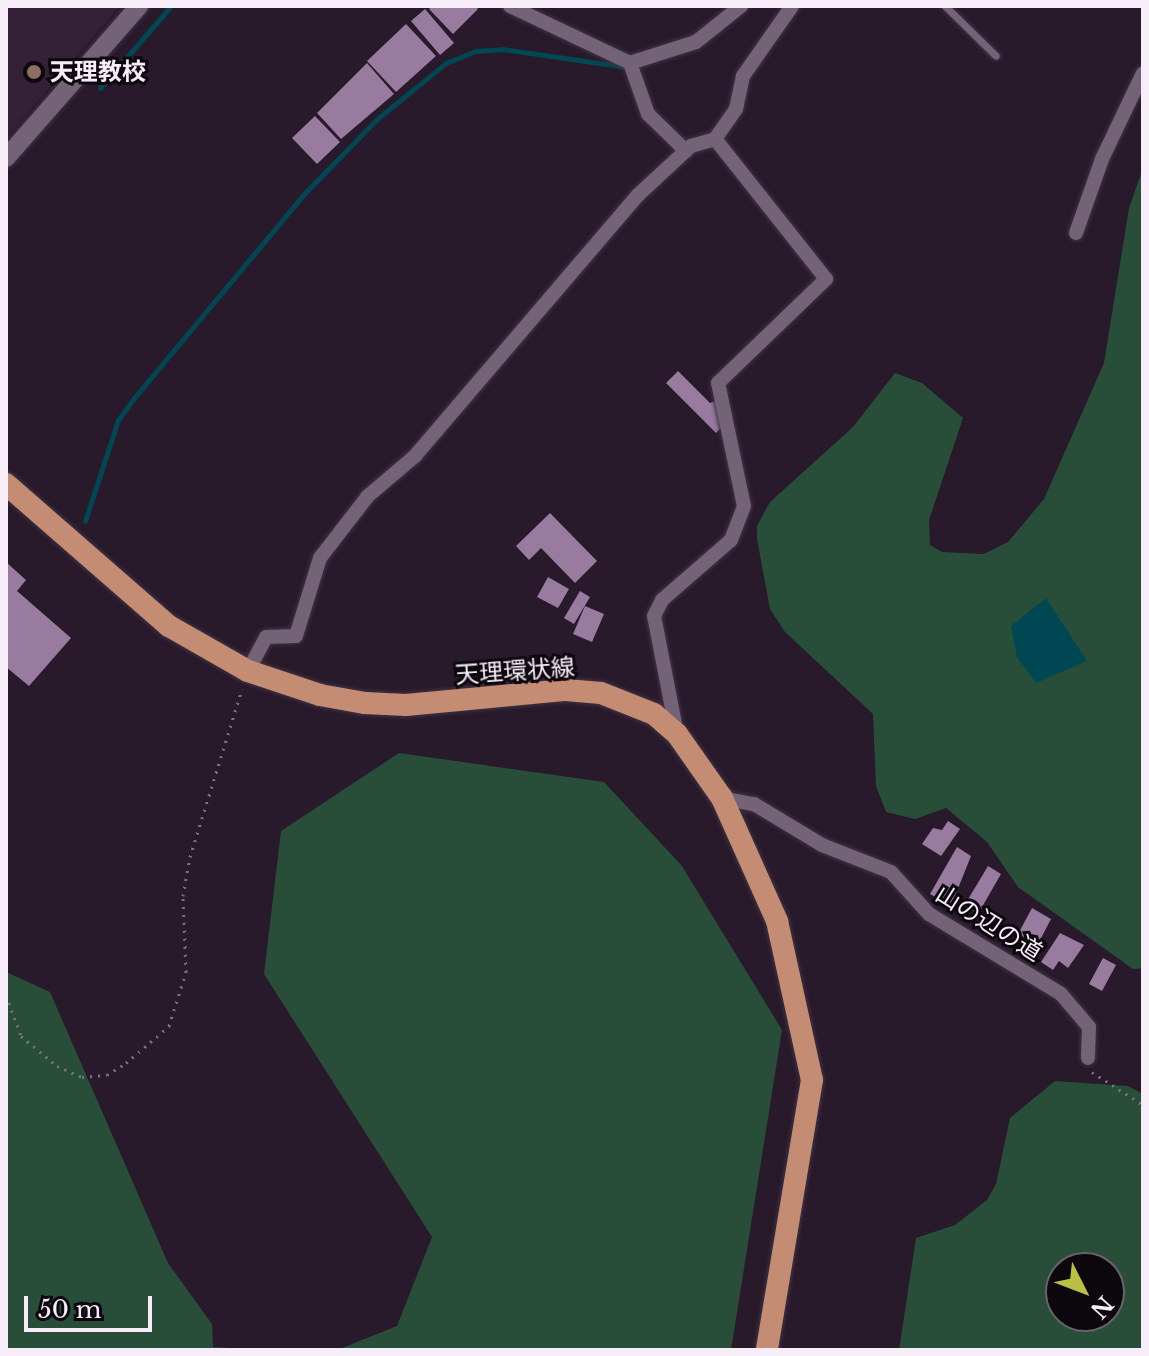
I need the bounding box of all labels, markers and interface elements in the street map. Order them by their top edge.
place label: 天理教校 [50,58,146,86]
marker: 天理教校 [25,63,43,81]
street label: 天理環状線 [454,652,576,690]
street label: 山の辺の道 [930,879,1048,967]
north arrow [1045,1252,1125,1332]
scale bar [28,1280,156,1330]
text: N [1085,1290,1119,1324]
text: 50 m [38,1295,101,1324]

